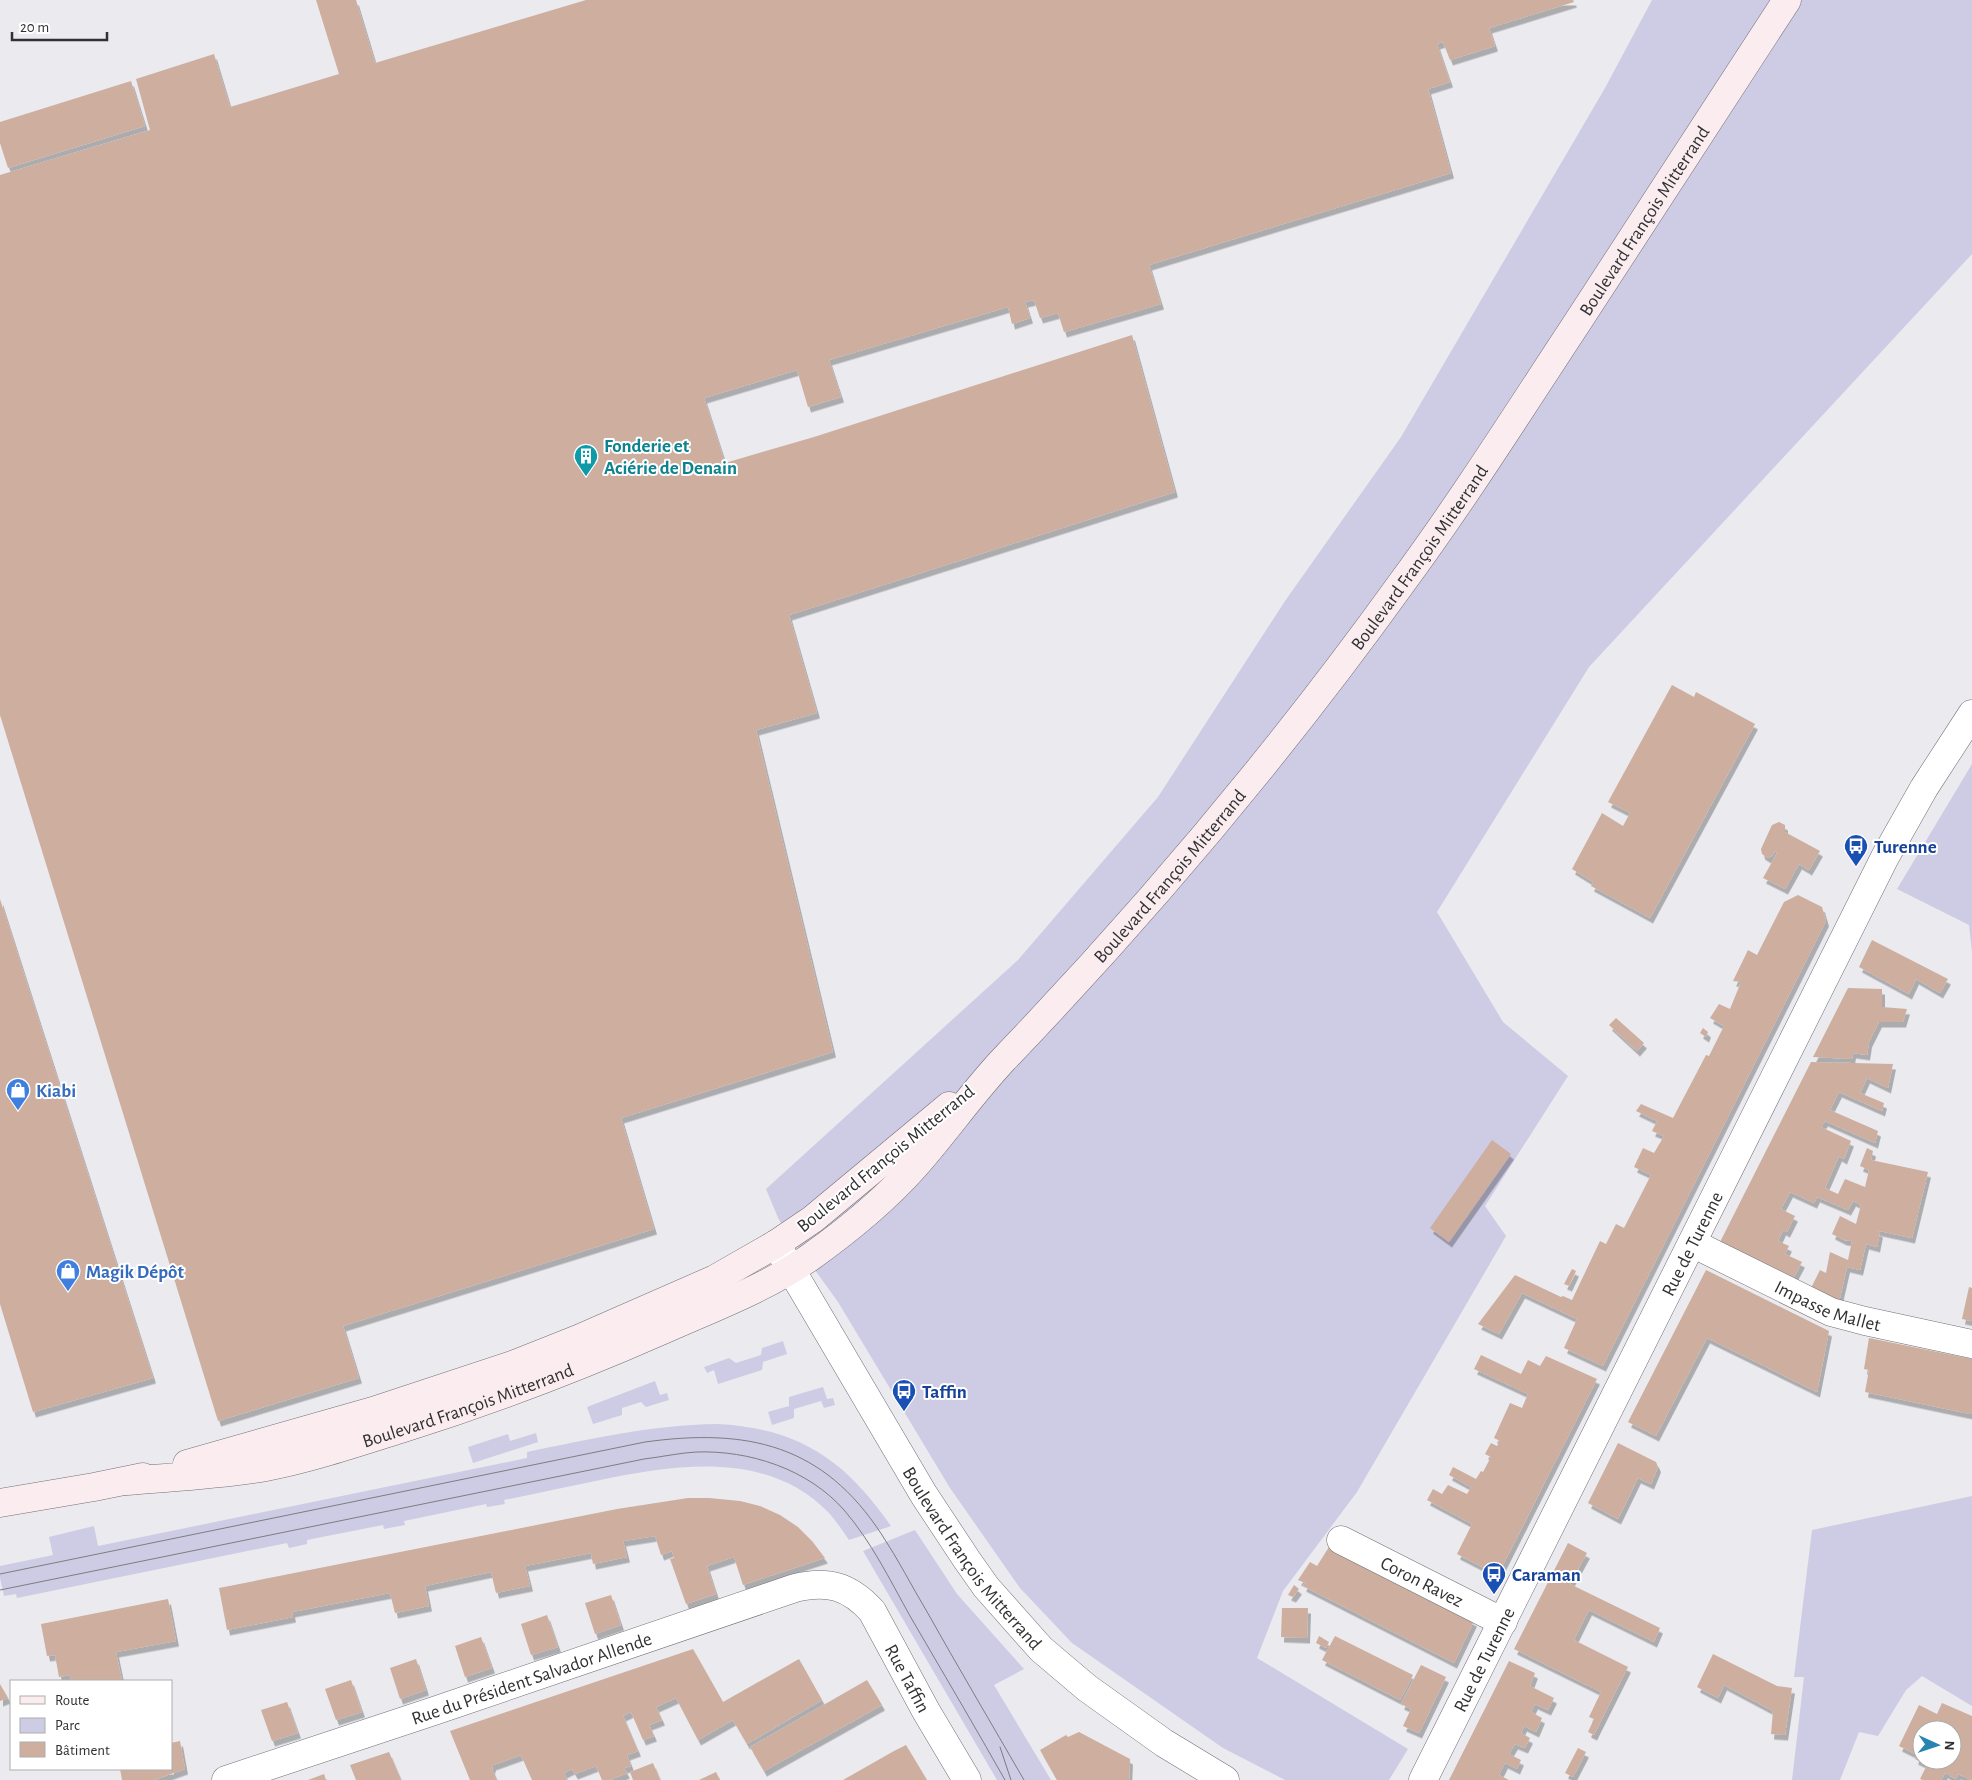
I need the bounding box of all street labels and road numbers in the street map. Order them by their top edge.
street label: Boulevard François Mitterrand [1577,123,1714,319]
street label: Boulevard François Mitterrand [1348,462,1492,654]
street label: Boulevard François Mitterrand [1091,786,1250,967]
street label: Boulevard François Mitterrand [794,1082,978,1236]
street label: Rue de Turenne [1659,1189,1727,1299]
street label: Impasse Mallet [1771,1278,1882,1335]
street label: Boulevard François Mitterrand [360,1361,576,1452]
street label: Boulevard François Mitterrand [899,1464,1045,1654]
street label: Coron Ravez [1377,1554,1466,1611]
street label: Rue de Turenne [1451,1605,1519,1715]
street label: Rue du Président Salvador Allende [409,1630,654,1729]
street label: Rue Taffin [881,1641,933,1716]

